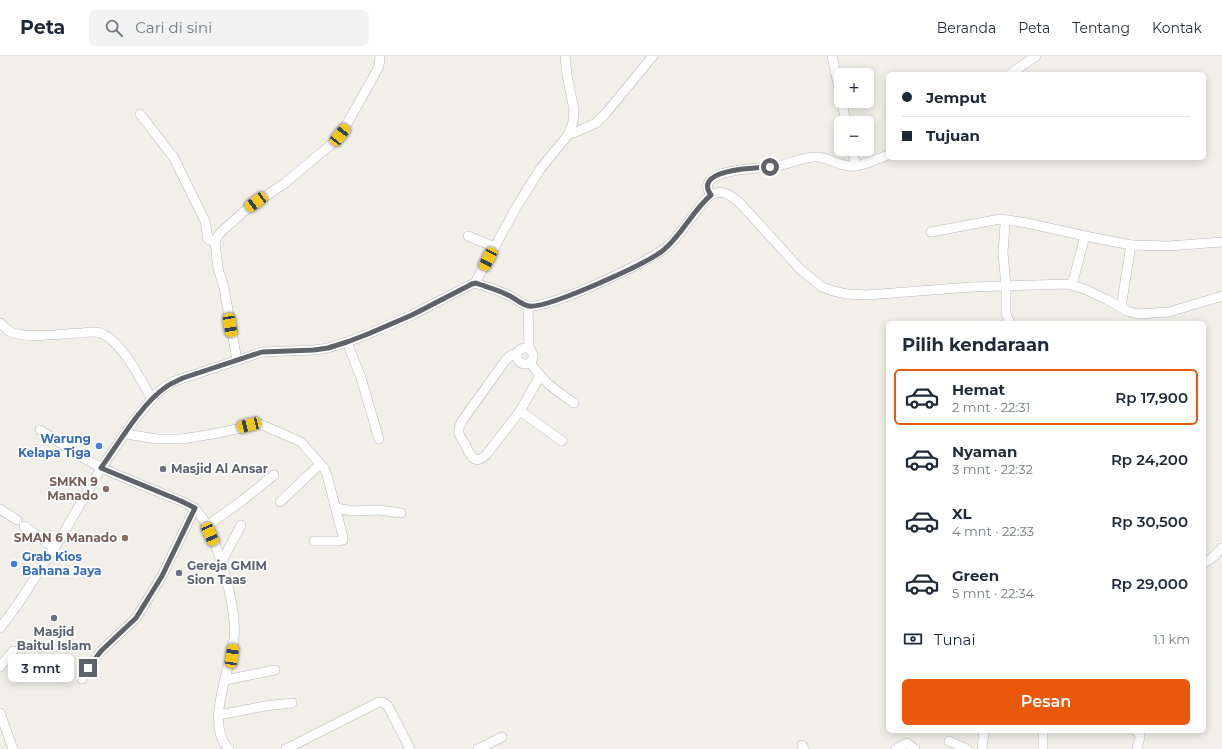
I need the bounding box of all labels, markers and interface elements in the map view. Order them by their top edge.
search box [89,10,369,46]
text: Peta [20,16,65,39]
icon: search [103,17,125,39]
text: Cari di sini [135,18,212,37]
text: Beranda [937,19,996,37]
text: Peta [1018,19,1050,37]
text: Tentang [1072,19,1130,37]
text: Kontak [1152,19,1202,37]
map controls [834,68,874,156]
button: + [834,68,874,108]
text: Jemput [926,88,987,107]
button: − [834,116,874,156]
car [328,122,352,148]
text: Tujuan [926,126,980,145]
route start [761,158,779,176]
car [243,190,269,214]
car [477,246,499,272]
car [222,312,238,338]
text: Pilih kendaraan [902,334,1049,356]
icon: car [904,379,940,415]
text: Hemat [952,380,1005,399]
text: Rp 17,900 [1115,388,1188,407]
text: 2 mnt · 22:31 [952,399,1030,415]
car [236,416,262,434]
place label: Warung Kelapa Tiga [18,431,91,460]
marker: Warung Kelapa Tiga [94,441,104,451]
icon: car [904,441,940,477]
text: Nyaman [952,442,1017,461]
text: Rp 24,200 [1111,450,1188,469]
place label: Masjid Al Ansar [171,461,268,476]
text: 3 mnt · 22:32 [952,461,1033,477]
marker: Masjid Al Ansar [158,464,168,474]
place label: SMKN 9 Manado [47,474,98,503]
marker: SMKN 9 Manado [101,484,111,494]
icon: car [904,503,940,539]
text: XL [952,504,971,523]
text: Rp 30,500 [1111,512,1188,531]
car [200,521,220,547]
text: 4 mnt · 22:33 [952,523,1034,539]
place label: SMAN 6 Manado [14,530,117,545]
marker: SMAN 6 Manado [120,533,130,543]
place label: Grab Kios Bahana Jaya [22,549,101,578]
place label: Gereja GMIM Sion Taas [187,558,267,587]
marker: Grab Kios Bahana Jaya [9,559,19,569]
icon: car [904,565,940,601]
text: Green [952,566,999,585]
marker: Gereja GMIM Sion Taas [174,568,184,578]
text: Rp 29,000 [1111,574,1188,593]
text: 5 mnt · 22:34 [952,585,1034,601]
marker: Masjid Baitul Islam [49,613,59,623]
place label: Masjid Baitul Islam [17,624,91,653]
icon: cash [902,628,924,650]
text: Tunai [934,630,976,649]
text: 1.1 km [1153,631,1190,647]
car [224,643,240,669]
callout: 3 mnt [8,654,74,682]
route end [79,659,97,677]
text: 3 mnt [21,660,61,676]
button: Pesan [902,679,1190,725]

